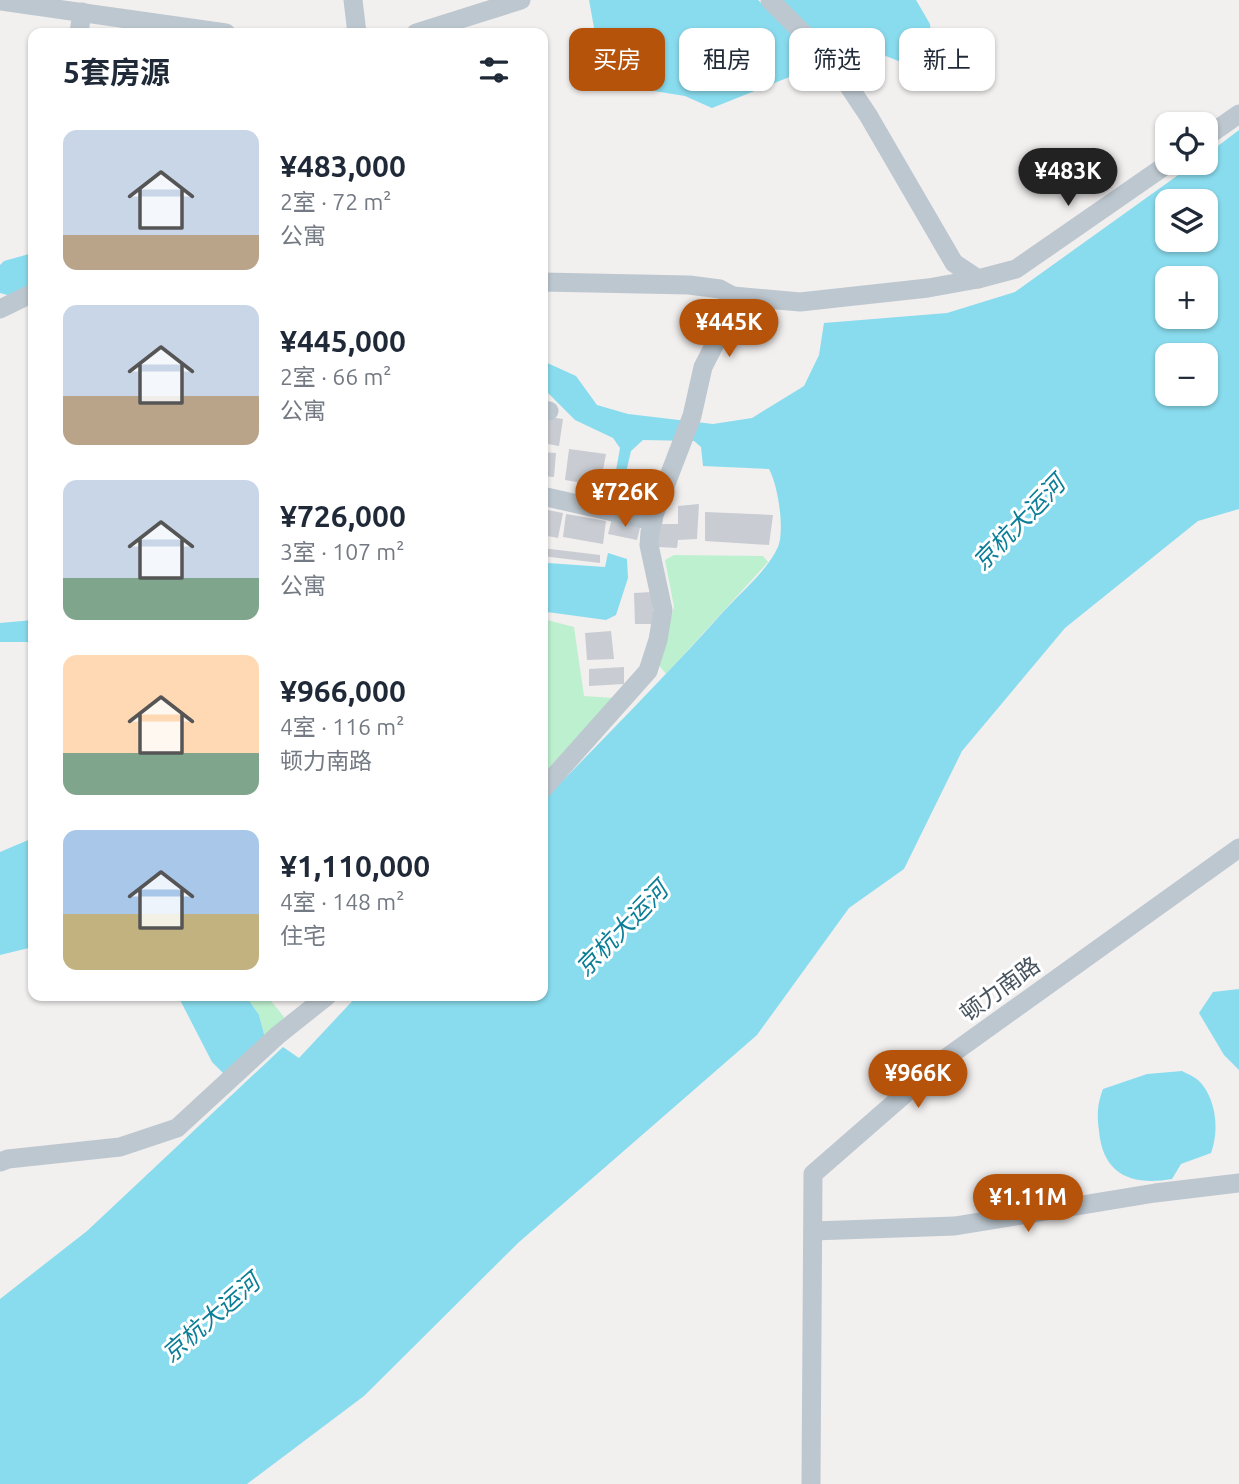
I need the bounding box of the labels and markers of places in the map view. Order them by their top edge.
pin: ¥483K [1019,148,1117,208]
pin: ¥445K [680,300,778,359]
pin: ¥726K [576,470,674,529]
pin: ¥966K [869,1050,967,1110]
pin: ¥1.11M [971,1174,1085,1234]

